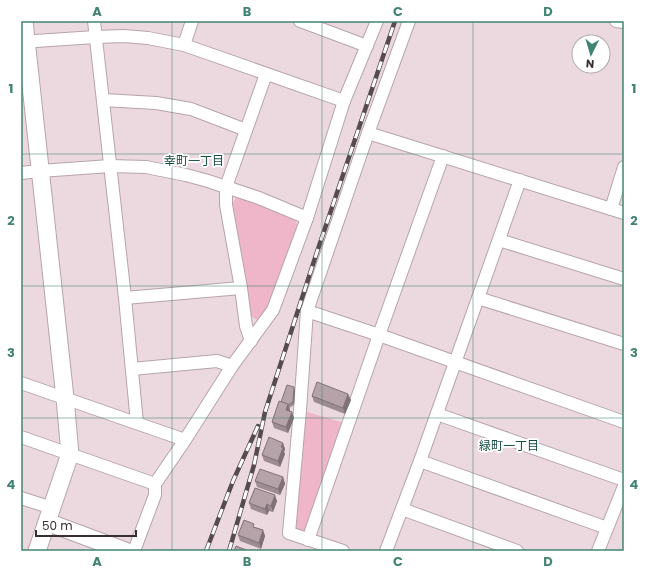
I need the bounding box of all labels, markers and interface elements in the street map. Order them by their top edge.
text: A [92,2,102,21]
text: B [243,2,252,21]
text: C [393,2,403,21]
text: D [543,2,553,21]
north arrow [571,34,611,74]
text: N [585,56,595,72]
text: 1 [9,79,13,98]
text: 1 [632,79,636,98]
district label: 幸町一丁目 [164,152,224,169]
text: 2 [7,211,15,230]
text: 2 [630,211,638,230]
text: 3 [7,343,15,362]
text: 3 [630,343,638,362]
district label: 緑町一丁目 [479,437,539,454]
text: 4 [7,475,16,494]
text: 4 [630,475,639,494]
scale bar [36,512,136,538]
text: 50 m [42,517,73,534]
text: A [92,552,102,571]
text: B [243,552,252,571]
text: C [393,552,403,571]
text: D [543,552,553,571]

